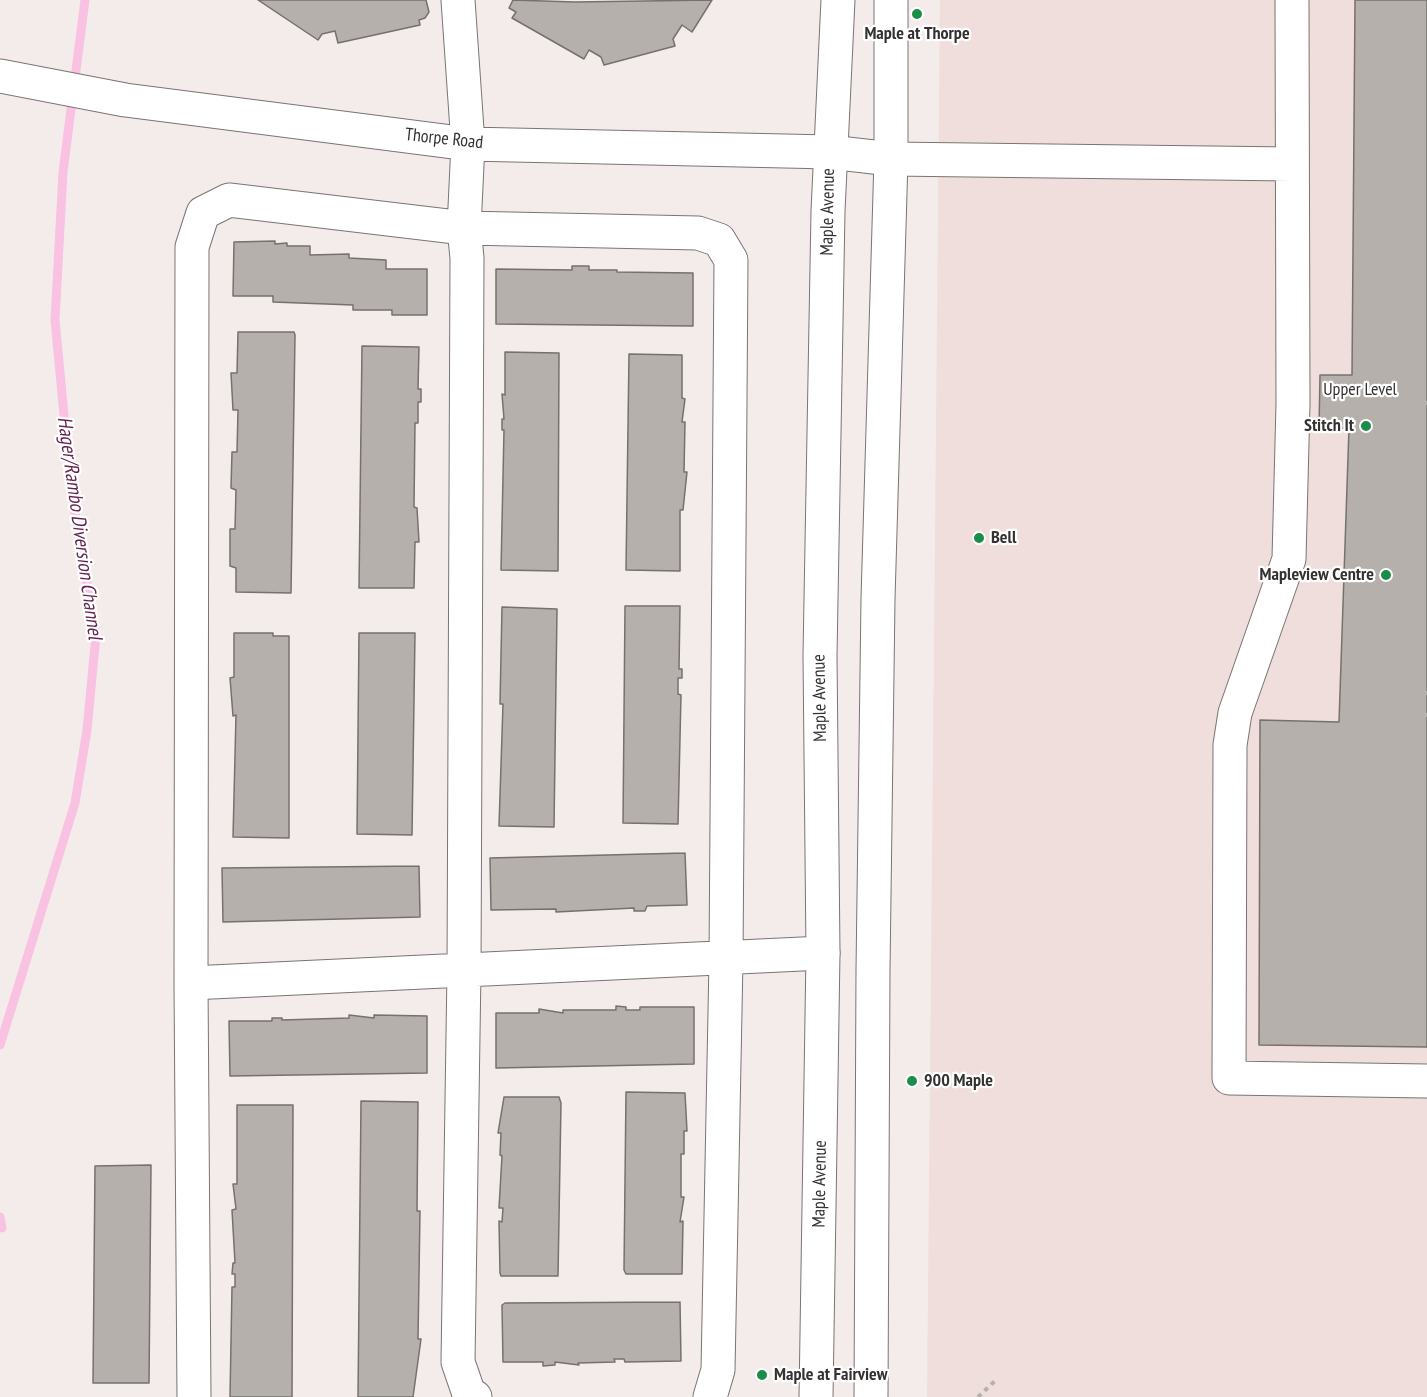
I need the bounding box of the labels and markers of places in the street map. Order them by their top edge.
marker: Maple at Thorpe [910,7,924,21]
place label: Maple at Thorpe [864,23,970,45]
place label: Stitch It [1304,415,1354,437]
marker: Stitch It [1359,419,1373,433]
place label: Bell [991,527,1016,549]
marker: Bell [972,531,986,545]
place label: Mapleview Centre [1260,564,1374,586]
marker: Mapleview Centre [1379,568,1393,582]
place label: 900 Maple [924,1070,993,1092]
marker: 900 Maple [905,1074,919,1088]
place label: Maple at Fairview [774,1364,888,1386]
marker: Maple at Fairview [755,1368,769,1382]

